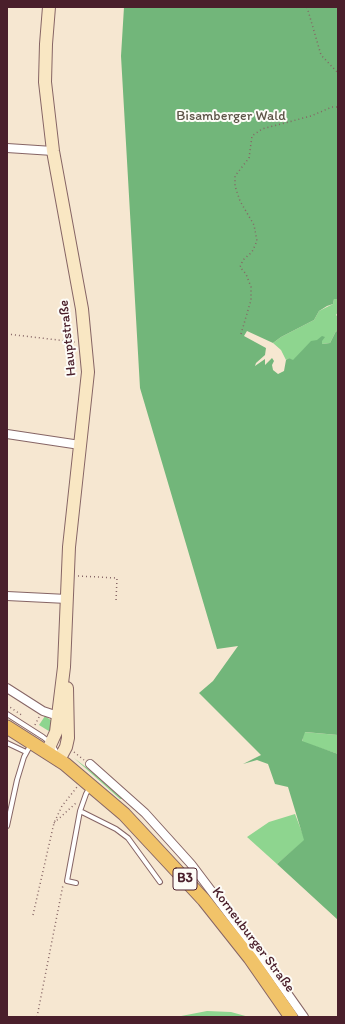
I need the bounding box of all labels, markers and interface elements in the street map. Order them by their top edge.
park label: Bisamberger Wald [176,108,286,124]
street label: Hauptstraße [56,299,80,377]
road number: B3 [173,868,197,890]
street label: Korneuburger Straße [208,884,298,996]

